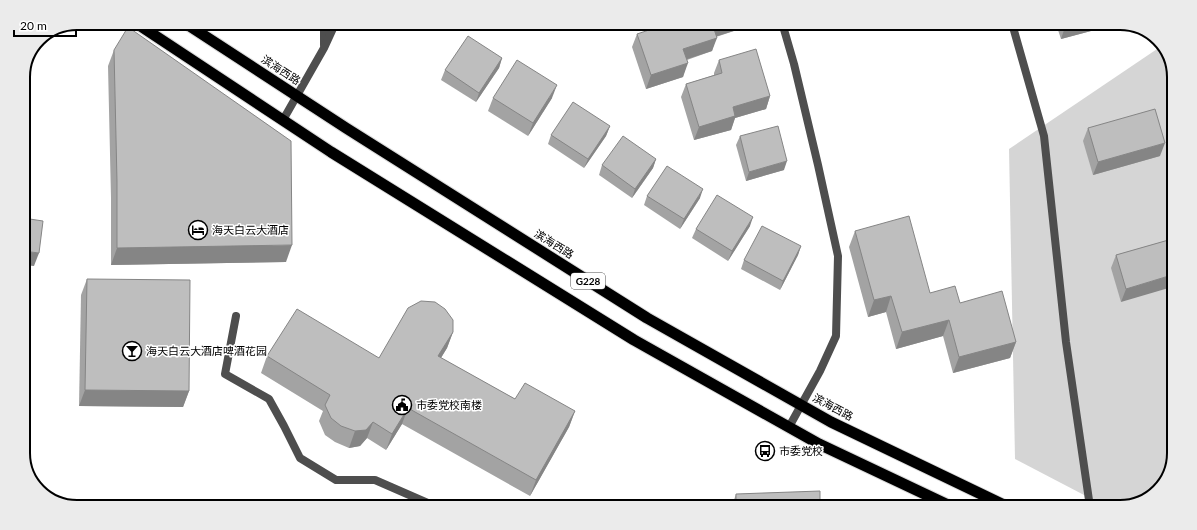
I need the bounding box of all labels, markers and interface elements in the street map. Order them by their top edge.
scale bar [14,12,76,38]
text: 20 m [20,18,47,33]
street label: 滨海西路 [259,52,303,87]
hotel icon: 海天白云大酒店 [187,219,209,241]
place label: 海天白云大酒店 [212,223,289,236]
street label: 滨海西路 [532,226,576,261]
road number: G228 [571,273,605,289]
bar icon: 海天白云大酒店啤酒花园 [121,340,143,362]
place label: 海天白云大酒店啤酒花园 [146,344,267,357]
street label: 滨海西路 [811,390,856,423]
public building icon: 市委党校南楼 [391,394,413,416]
place label: 市委党校南楼 [416,398,482,411]
bus stop icon: 市委党校 [754,440,776,462]
place label: 市委党校 [779,444,823,457]

